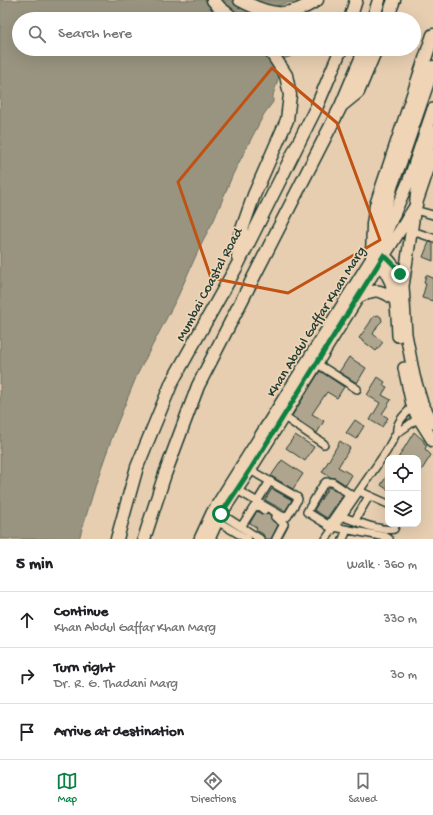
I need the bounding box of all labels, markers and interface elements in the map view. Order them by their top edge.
search box [12,12,421,56]
icon: search [26,23,48,45]
text: Search here [58,25,132,43]
street label: Mumbai Coastal Road [173,224,248,345]
street label: Khan Abdul Gaffar Khan Marg [264,244,371,401]
route end [391,265,409,283]
map controls [385,455,421,527]
button: locate [385,455,421,491]
button: layers [385,491,421,527]
route start [212,505,230,523]
text: 5 min [16,555,53,575]
text: Walk · 360 m [347,558,417,573]
text: Continue [54,603,108,621]
icon: ahead [16,609,38,631]
text: 330 m [384,612,417,627]
text: Khan Abdul Gaffar Khan Marg [54,621,216,636]
text: Turn right [54,659,114,677]
icon: right [16,665,38,687]
text: 30 m [391,668,417,683]
text: Dr. R. G. Thadani Marg [54,677,178,692]
icon: arrive [16,721,38,743]
text: Arrive at destination [54,723,184,741]
tab: Map [56,770,78,806]
tab: Directions [191,770,236,806]
tab: Saved [348,770,377,806]

